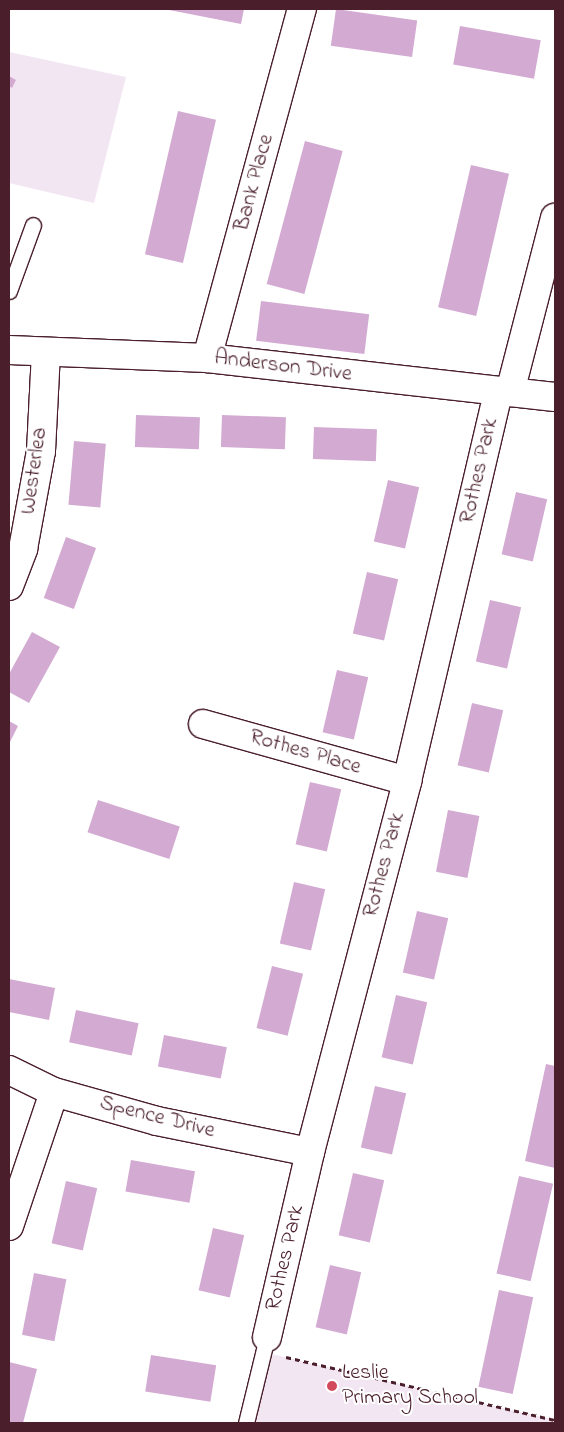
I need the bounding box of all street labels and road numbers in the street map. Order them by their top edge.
street label: Bank Place [229,132,281,234]
street label: Anderson Drive [213,345,353,389]
street label: Rothes Park [455,416,505,526]
street label: Westerlea [16,426,54,516]
street label: Rothes Place [246,725,364,781]
street label: Rothes Park [358,810,412,920]
street label: Spence Drive [97,1091,217,1145]
street label: Rothes Park [261,1203,311,1313]

